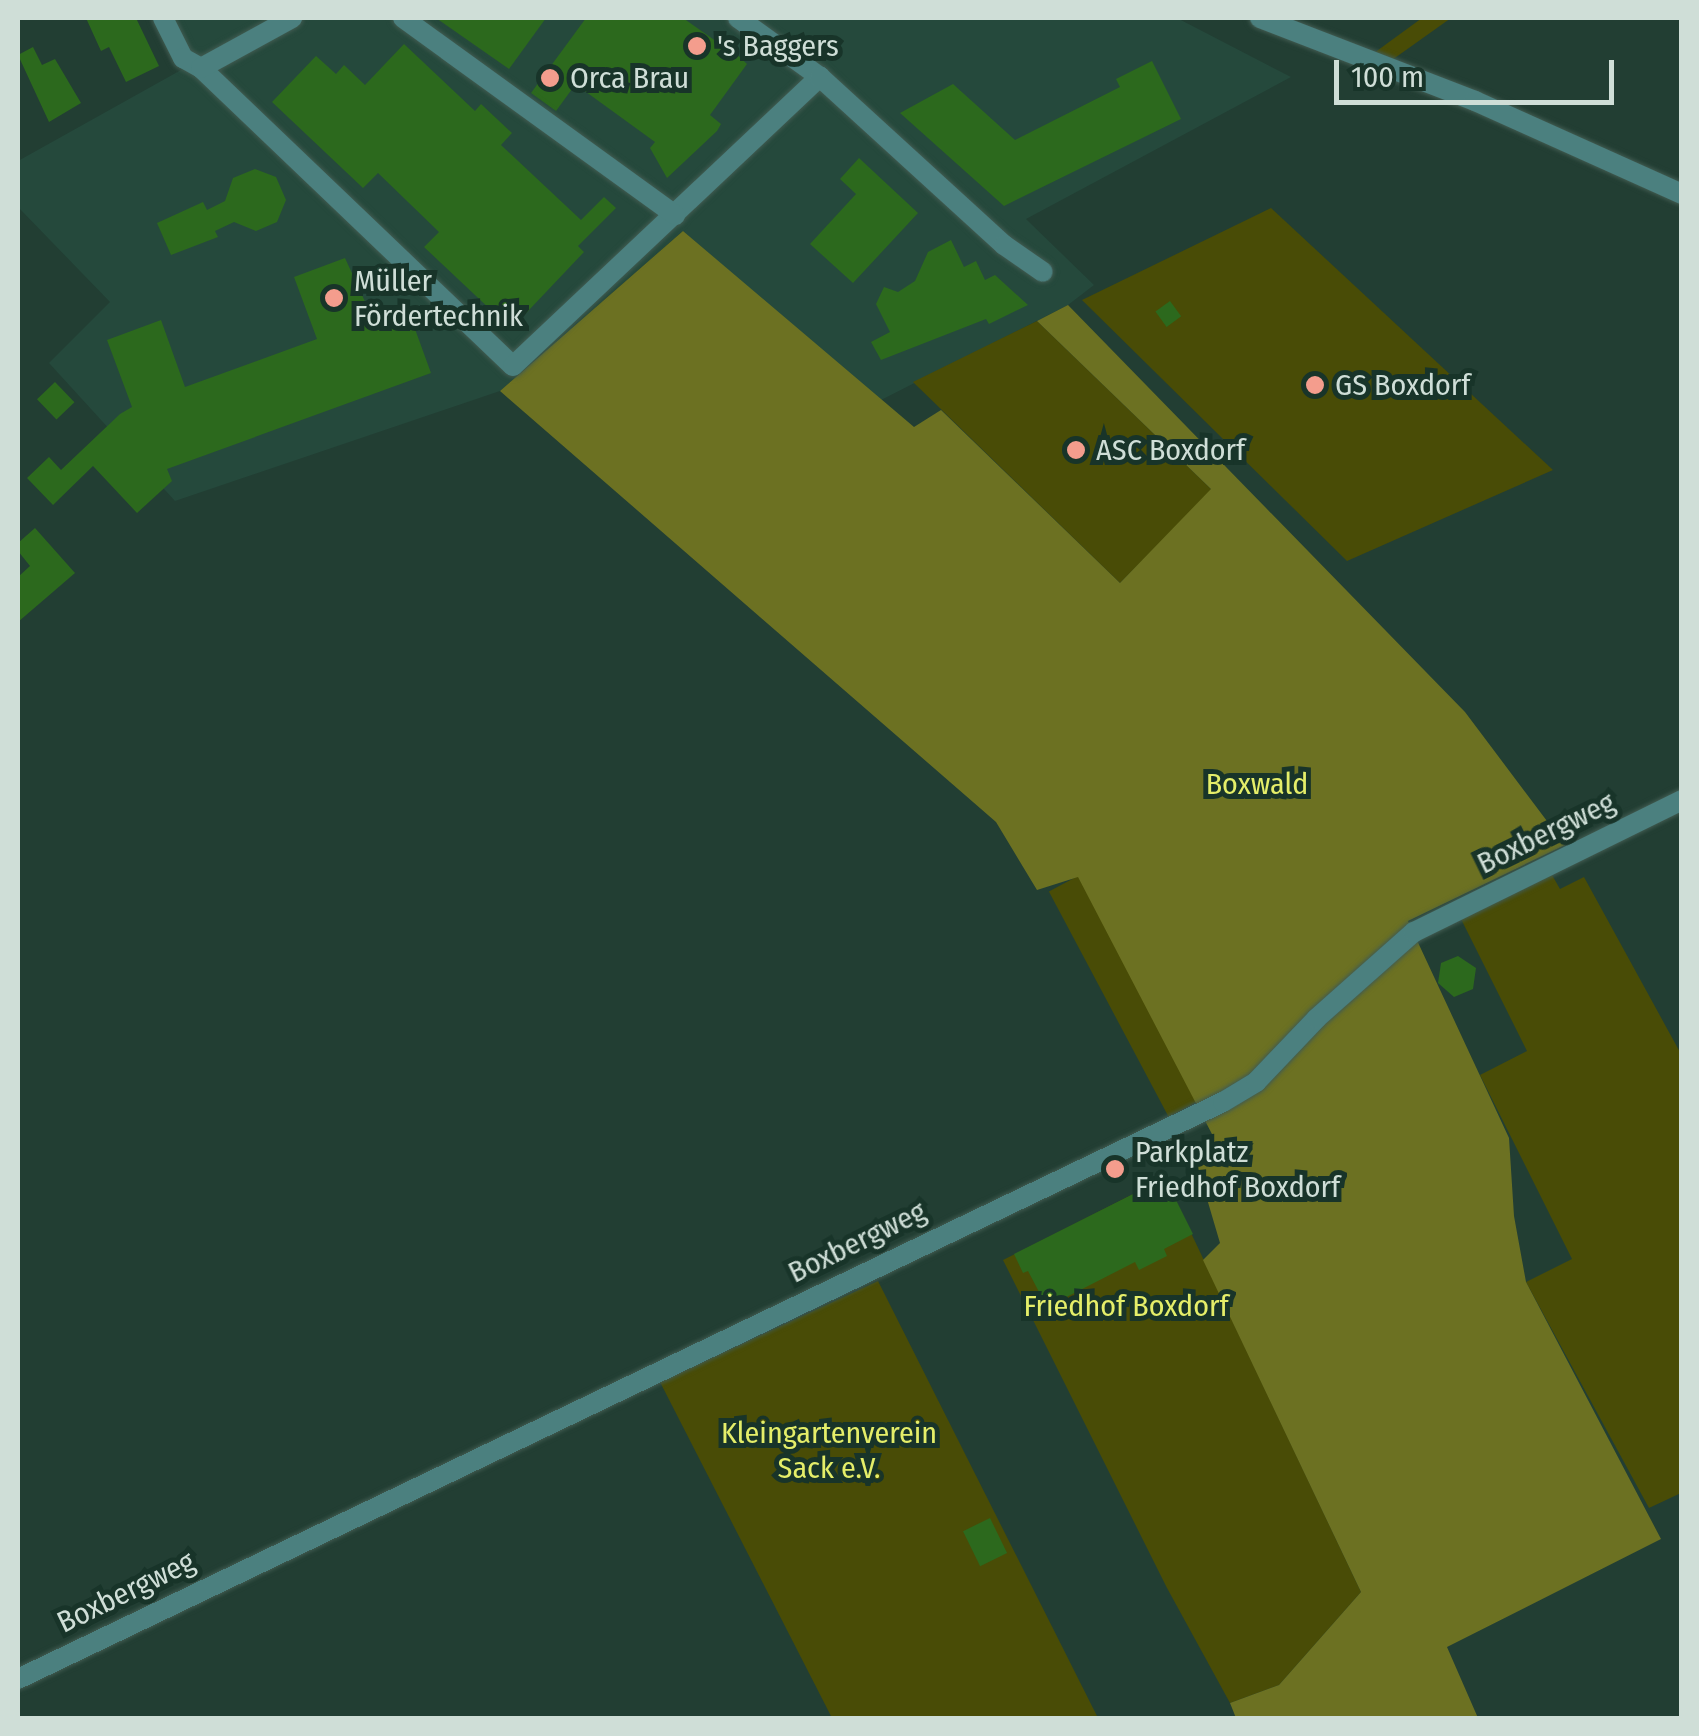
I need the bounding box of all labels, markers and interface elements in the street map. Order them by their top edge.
place label: 's Baggers [717,28,839,64]
marker: 's Baggers [686,35,708,57]
scale bar [1339,40,1619,102]
text: 100 m [1351,59,1424,95]
place label: Orca Brau [570,60,689,96]
marker: Orca Brau [539,67,561,89]
place label: Müller Fördertechnik [354,263,523,334]
marker: Müller Fördertechnik [323,287,345,309]
place label: GS Boxdorf [1335,367,1470,403]
marker: GS Boxdorf [1304,374,1326,396]
place label: ASC Boxdorf [1096,432,1245,468]
marker: ASC Boxdorf [1065,439,1087,461]
park label: Boxwald [1206,766,1308,802]
street label: Boxbergweg [1471,784,1621,882]
place label: Parkplatz Friedhof Boxdorf [1135,1134,1340,1204]
marker: Parkplatz Friedhof Boxdorf [1104,1158,1126,1180]
street label: Boxbergweg [782,1193,932,1291]
park label: Friedhof Boxdorf [1023,1288,1229,1324]
park label: Kleingartenverein Sack e.V. [721,1415,937,1486]
street label: Boxbergweg [51,1543,201,1641]

